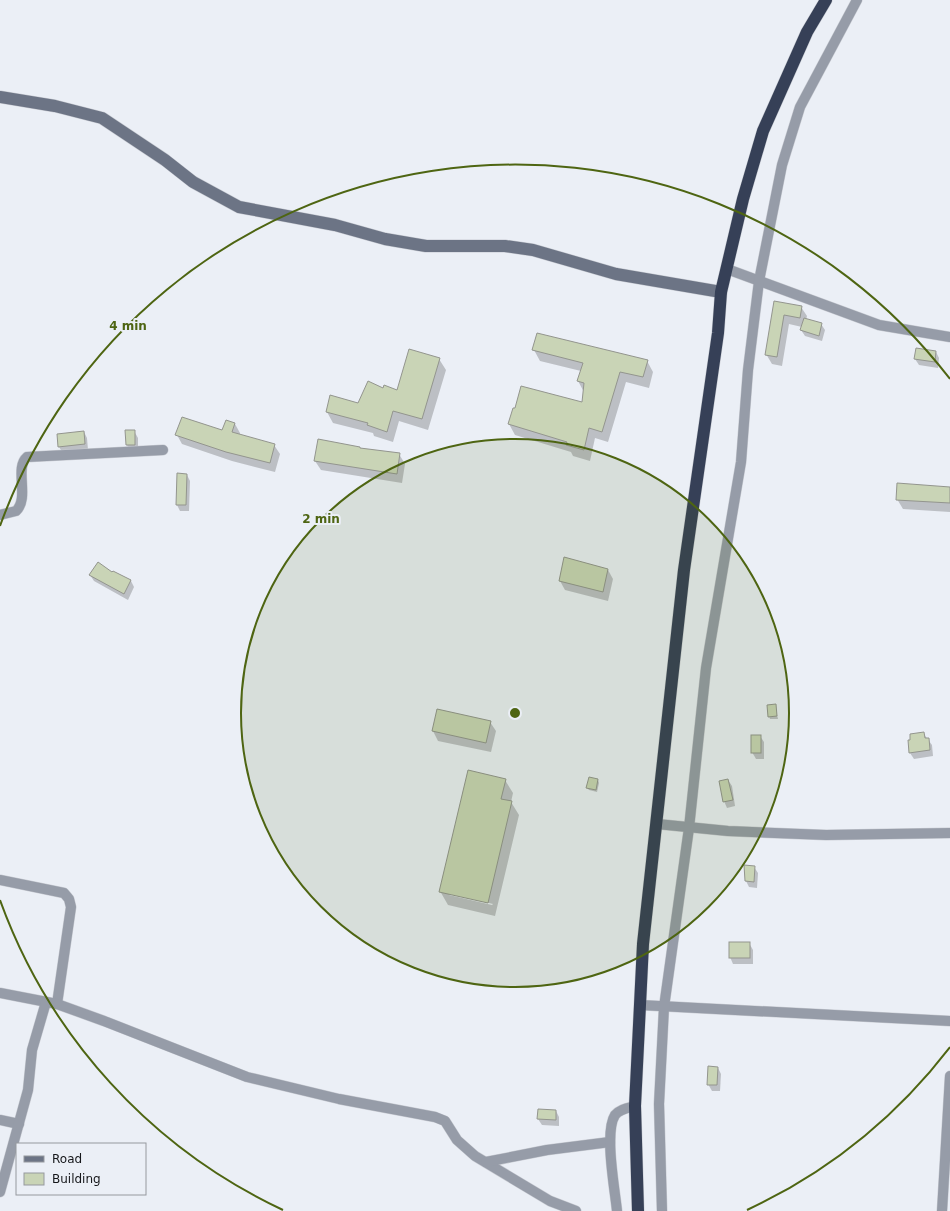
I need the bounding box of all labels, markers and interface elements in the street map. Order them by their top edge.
text: 4 min [109,319,147,333]
text: 2 min [302,512,340,526]
centre of rings [508,706,522,720]
legend [16,1143,146,1195]
text: Road [52,1152,82,1166]
text: Building [52,1172,101,1186]

